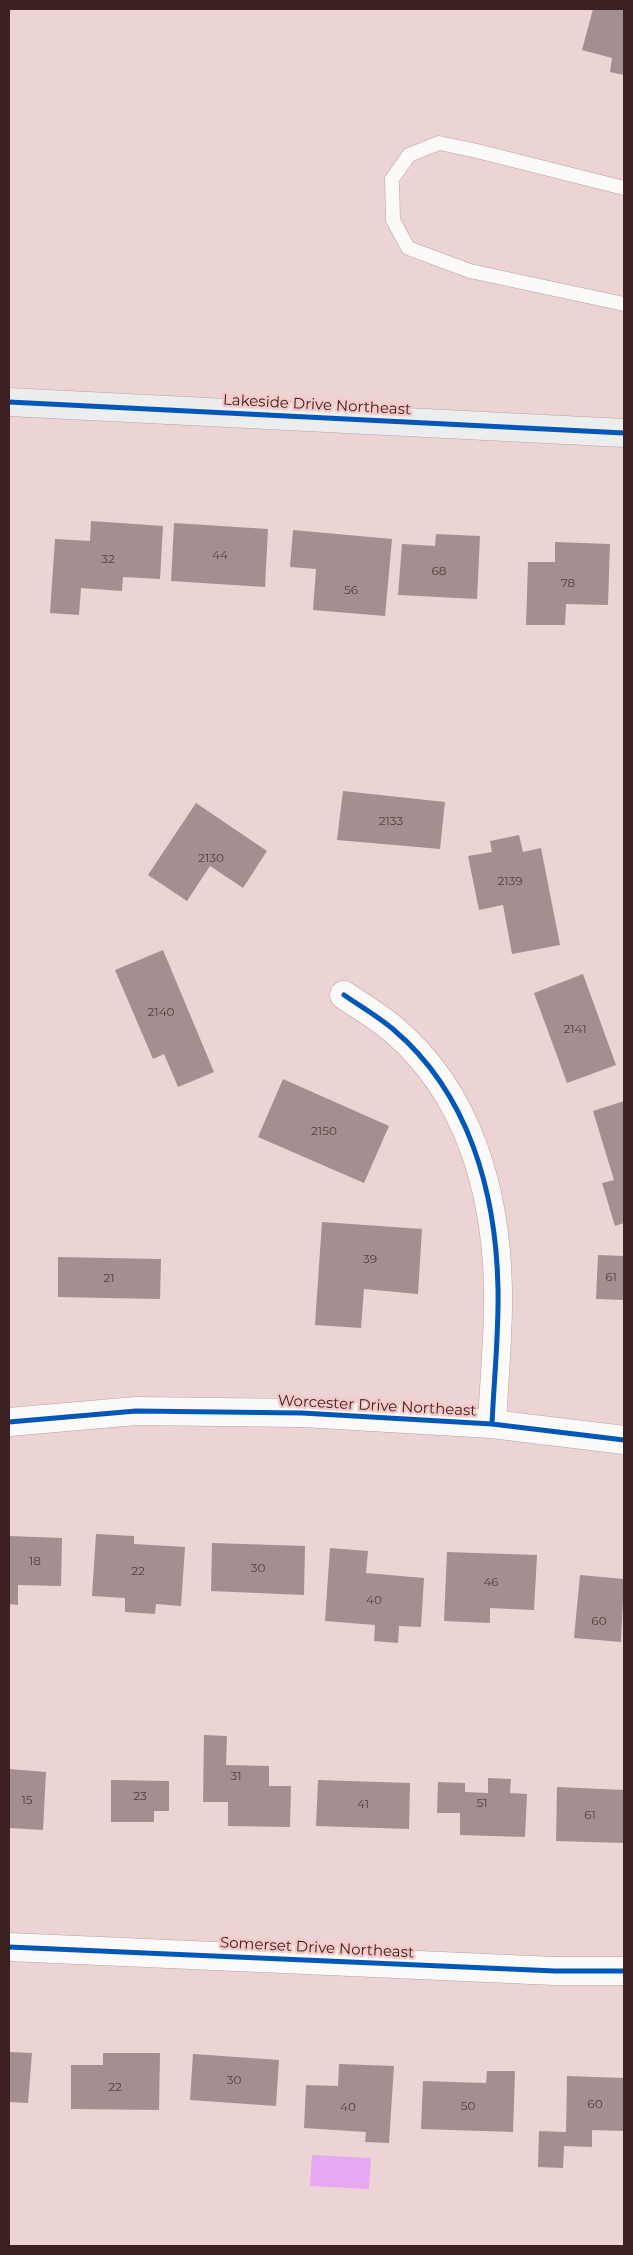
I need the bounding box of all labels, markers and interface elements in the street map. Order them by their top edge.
street label: Lakeside Drive Northeast [223,391,411,419]
house number: 44 [212,548,228,562]
house number: 32 [101,552,115,566]
house number: 68 [432,564,446,578]
house number: 78 [561,576,575,590]
house number: 56 [344,583,358,597]
house number: 2133 [379,814,403,828]
house number: 2130 [198,851,224,865]
house number: 2139 [497,874,523,888]
house number: 2140 [147,1005,175,1019]
house number: 2141 [563,1022,587,1036]
house number: 2150 [311,1124,337,1138]
house number: 39 [363,1252,377,1266]
house number: 61 [605,1270,617,1284]
house number: 21 [103,1271,115,1285]
street label: Worcester Drive Northeast [277,1392,477,1420]
house number: 18 [29,1554,41,1568]
house number: 30 [251,1561,265,1575]
house number: 22 [131,1564,145,1578]
house number: 46 [483,1575,499,1589]
house number: 40 [366,1593,382,1607]
house number: 60 [591,1614,607,1628]
house number: 31 [230,1769,242,1783]
house number: 23 [133,1789,147,1803]
house number: 15 [21,1793,33,1807]
house number: 51 [476,1796,488,1810]
house number: 41 [357,1797,369,1811]
house number: 61 [584,1808,596,1822]
street label: Somerset Drive Northeast [219,1934,415,1962]
house number: 30 [227,2073,241,2087]
house number: 22 [108,2080,122,2094]
house number: 60 [587,2097,603,2111]
house number: 50 [461,2099,475,2113]
house number: 40 [340,2100,356,2114]

